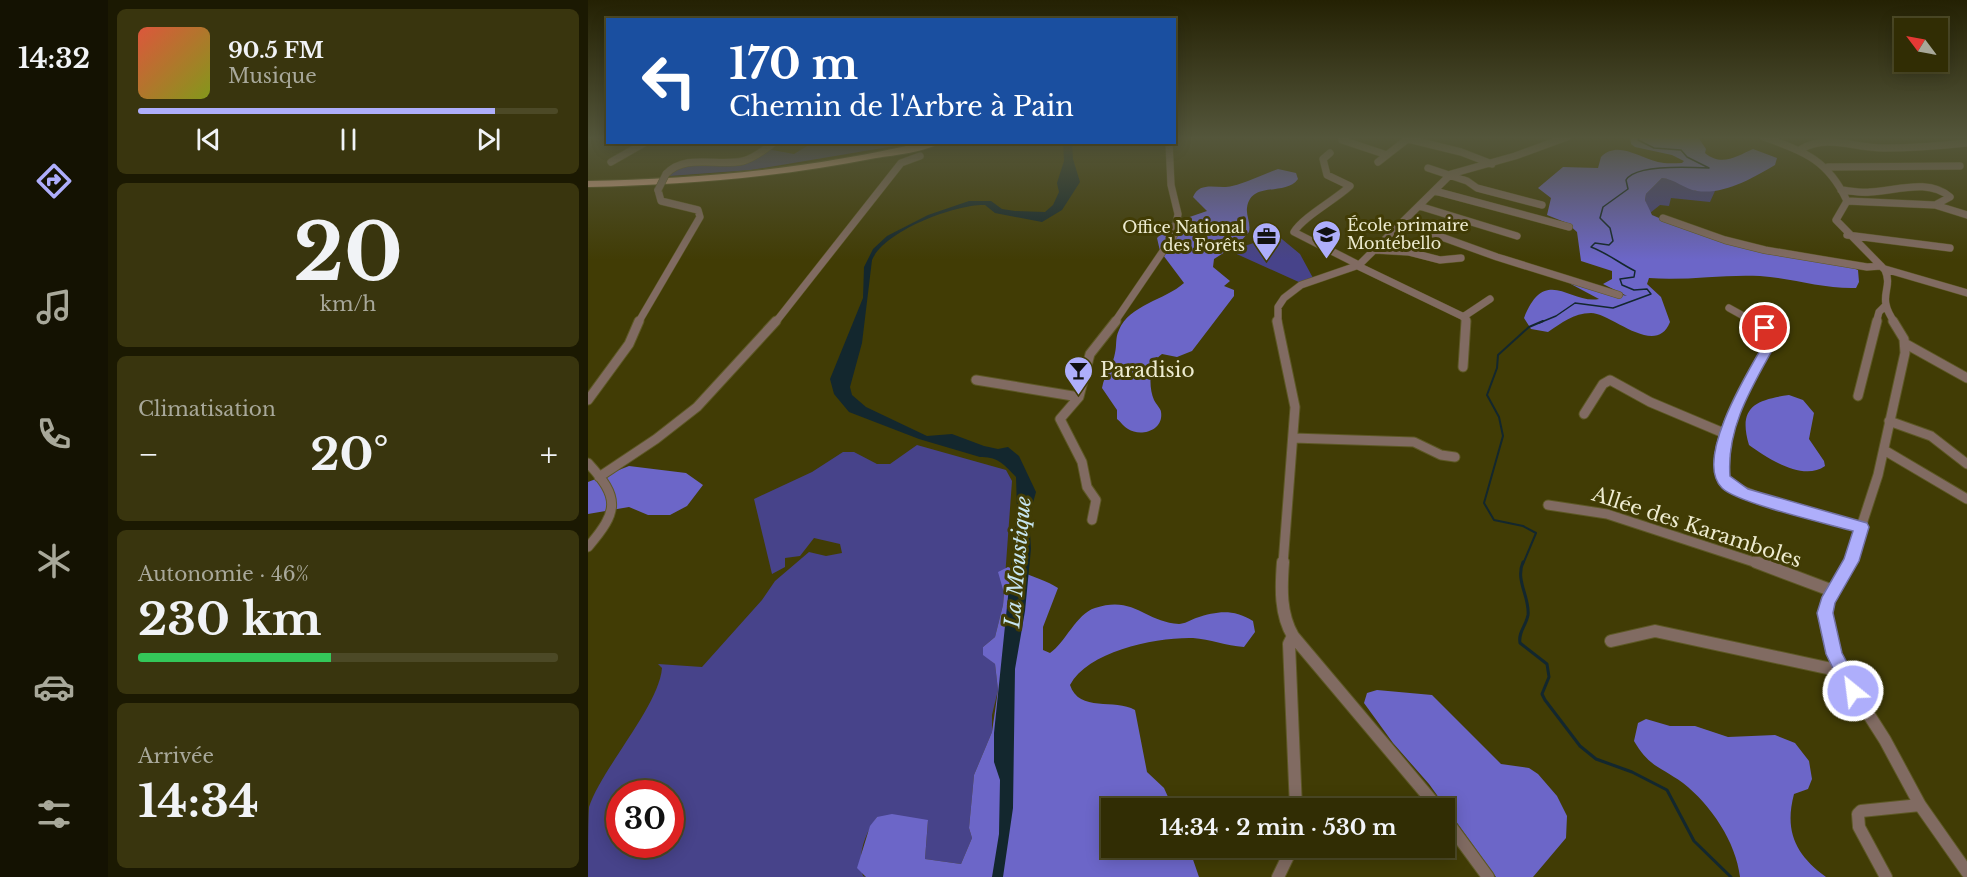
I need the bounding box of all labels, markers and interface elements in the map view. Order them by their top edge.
north arrow [1894,18,1948,72]
map controls [1894,18,1948,72]
text: 90.5 FM [228,37,324,64]
text: 170 m [729,38,858,90]
text: 14:32 [18,42,90,75]
icon: left [630,42,708,120]
text: Musique [228,64,317,88]
text: Chemin de l'Arbre à Pain [729,90,1074,123]
icon: previous [192,123,225,156]
icon: pause [332,123,365,156]
icon: next [472,123,505,156]
icon: directions [33,160,75,202]
text: 20 [293,204,403,301]
place label: École primaire Montébello [1347,215,1469,253]
place label: Office National des Forêts [1122,217,1245,255]
school or university icon: École primaire Montébello [1310,218,1342,260]
office icon: Office National des Forêts [1250,220,1282,262]
icon: music [33,286,75,328]
text: km/h [320,292,376,316]
pin [1739,302,1790,353]
icon: arrive [1748,311,1781,344]
bar icon: Paradisio [1063,354,1095,396]
place label: Paradisio [1100,358,1195,382]
text: Climatisation [138,397,276,421]
icon: phone [33,413,75,455]
text: 20° [310,426,389,482]
text: − [138,434,159,475]
text: + [540,434,558,475]
street label: Allée des Karamboles [1588,481,1805,572]
water label: La Moustique [999,495,1037,630]
icon: climate [33,540,75,582]
text: Autonomie · 46% [138,562,309,586]
text: 230 km [138,591,322,647]
position arrow [1821,659,1885,723]
icon: car [33,666,75,708]
text: Arrivée [138,744,214,768]
text: 14:34 [138,773,259,829]
speed limit sign: 30 [606,780,684,858]
icon: filters [33,793,75,835]
text: 14:34 · 2 min · 530 m [1159,814,1397,841]

